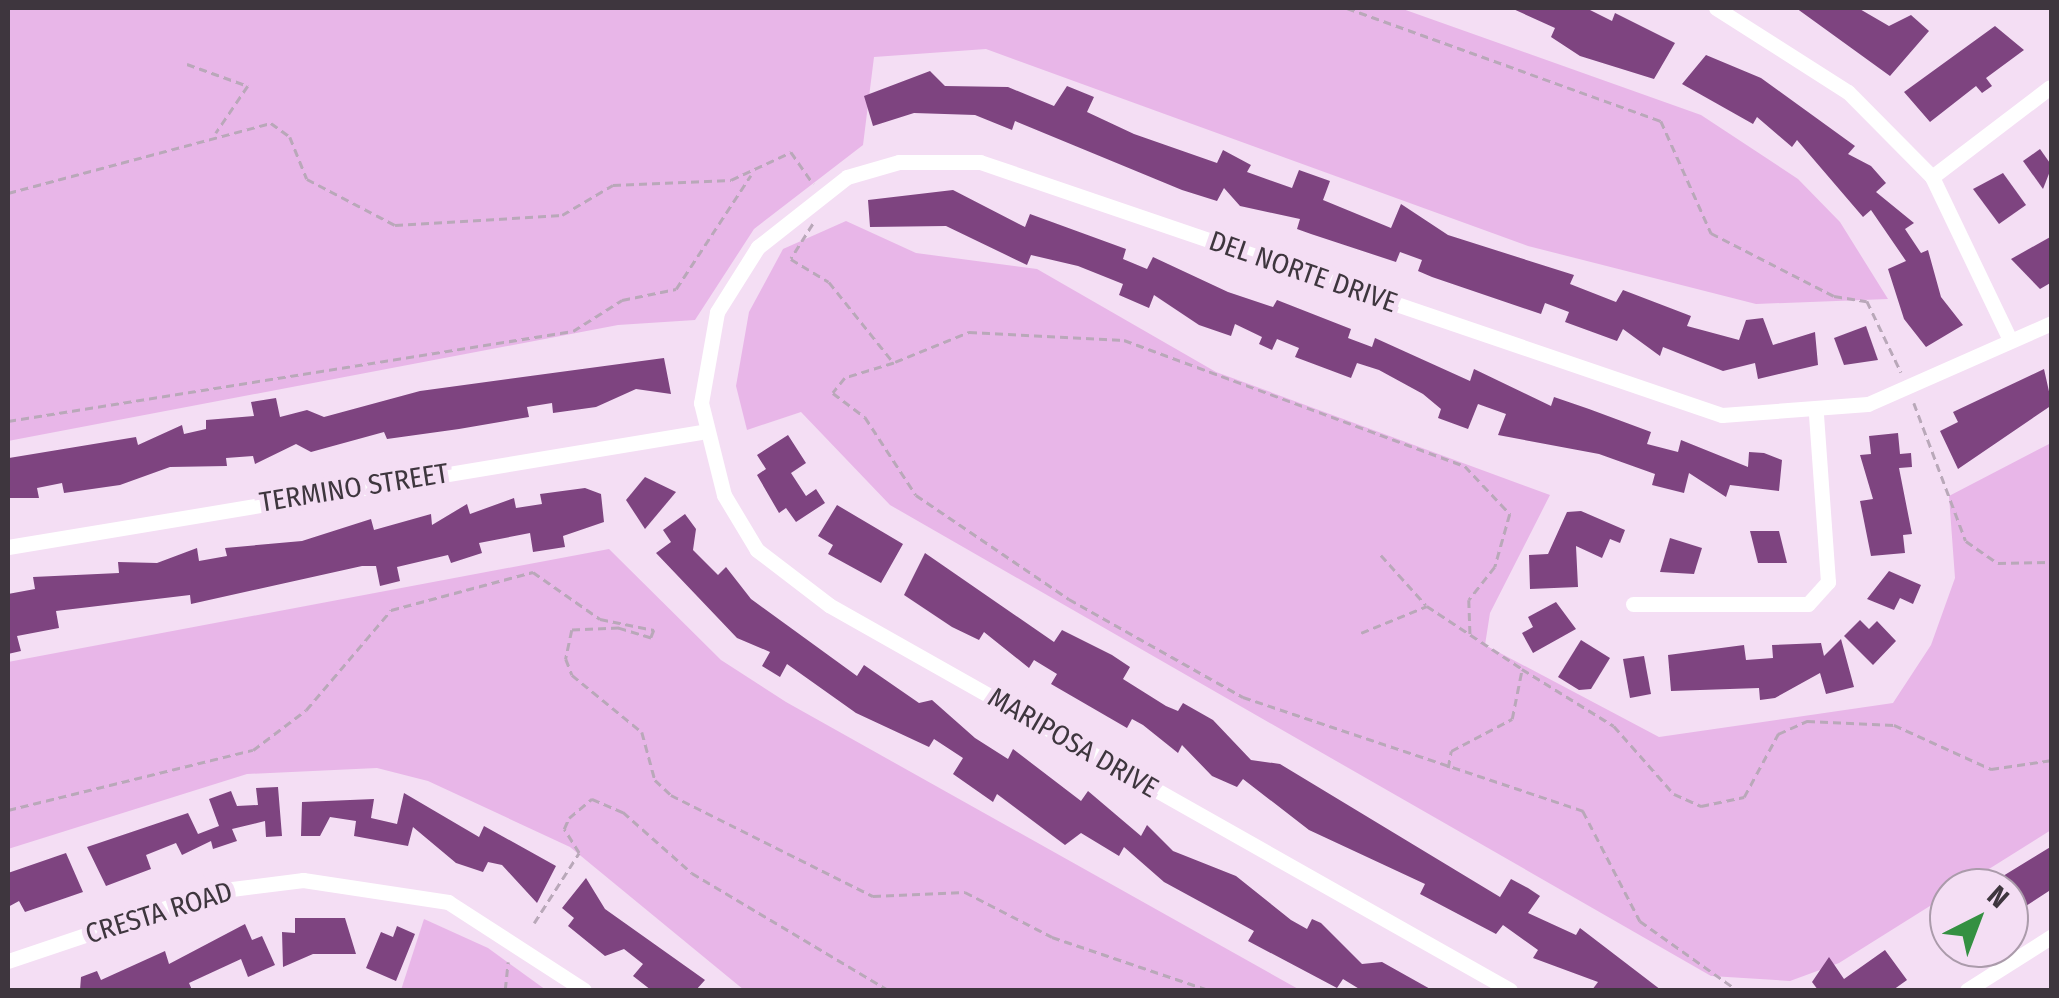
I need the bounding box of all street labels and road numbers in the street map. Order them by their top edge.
street label: DEL NORTE DRIVE [1205,224,1401,320]
street label: TERMINO STREET [257,457,451,519]
street label: MARIPOSA DRIVE [982,681,1164,805]
street label: CRESTA ROAD [82,875,236,951]

